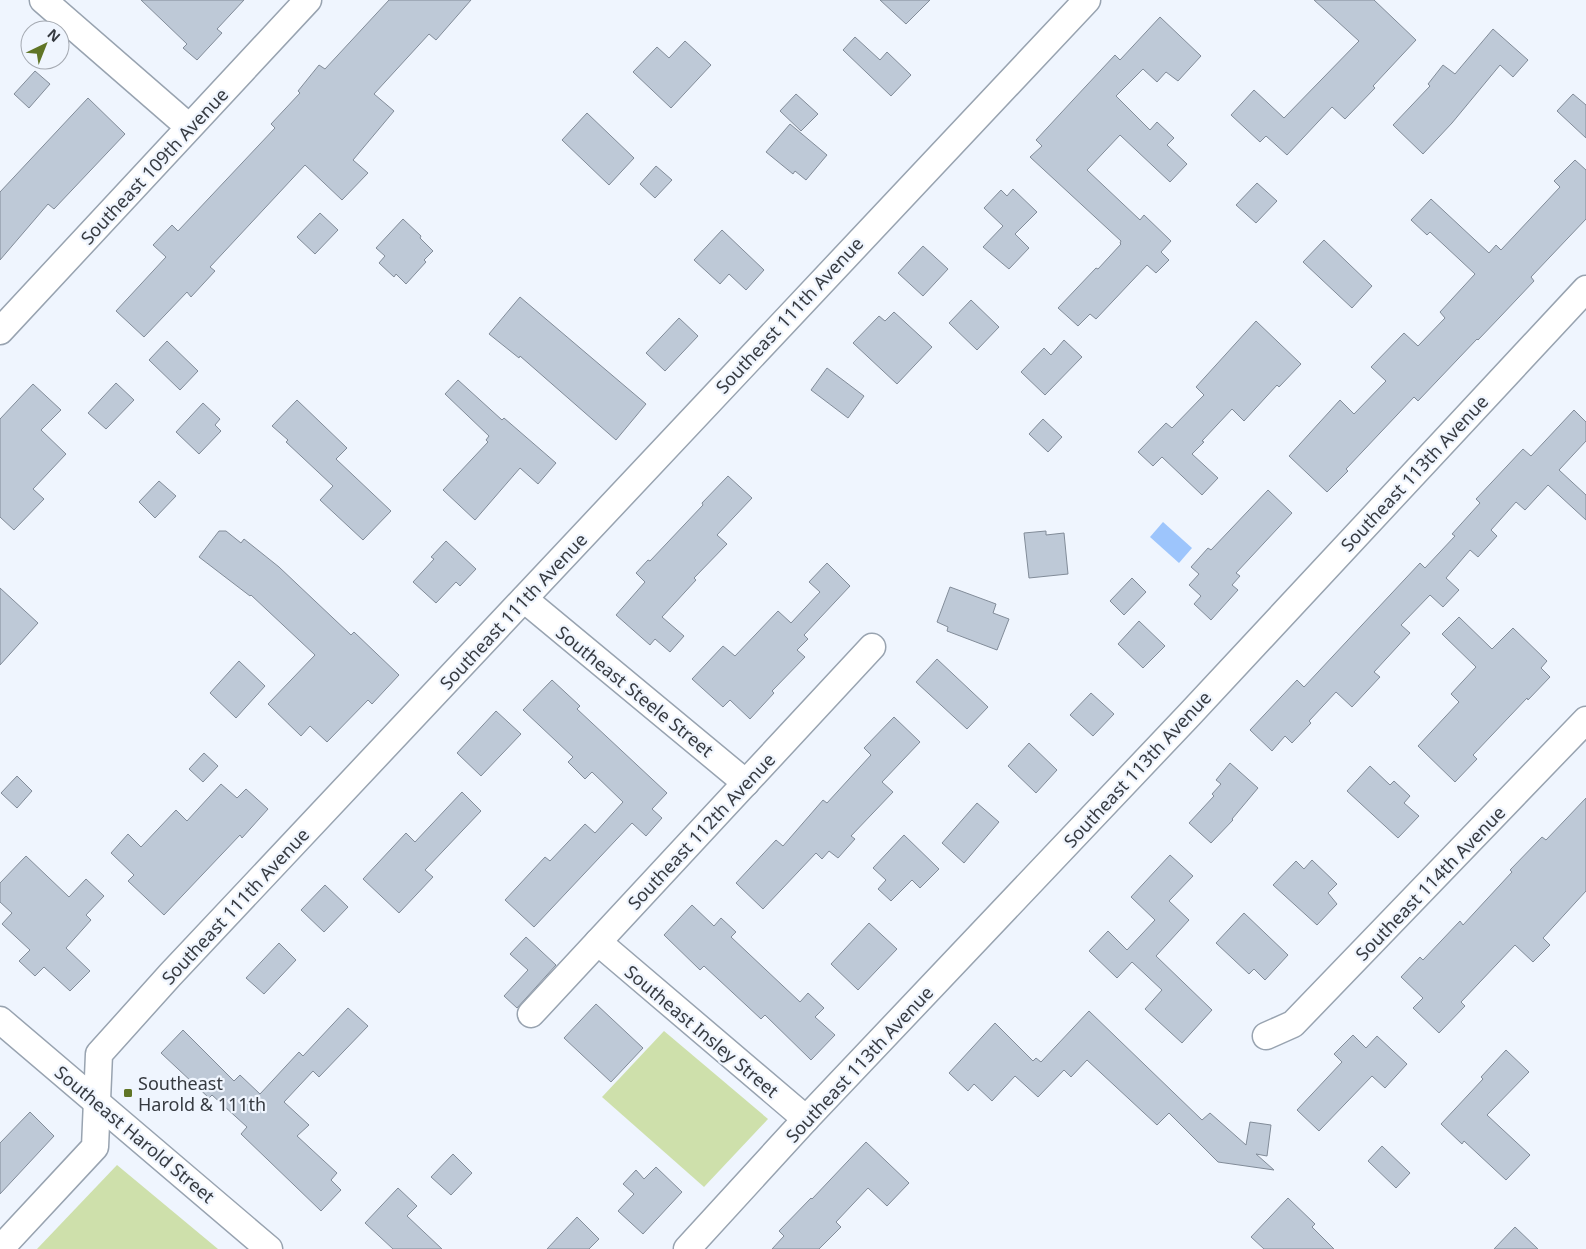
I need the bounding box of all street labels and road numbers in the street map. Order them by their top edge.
street label: Southeast 109th Avenue [75,82,233,250]
street label: Southeast 111th Avenue [710,231,868,399]
street label: Southeast 113th Avenue [1335,389,1493,557]
street label: Southeast 111th Avenue [434,527,592,695]
street label: Southeast Steele Street [551,620,719,762]
street label: Southeast 113th Avenue [1058,685,1216,853]
street label: Southeast 112th Avenue [622,747,780,915]
street label: Southeast 114th Avenue [1350,801,1510,965]
street label: Southeast 111th Avenue [156,822,314,990]
street label: Southeast Insley Street [620,959,784,1103]
street label: Southeast 113th Avenue [780,980,938,1148]
street label: Southeast Harold Street [50,1060,220,1208]

